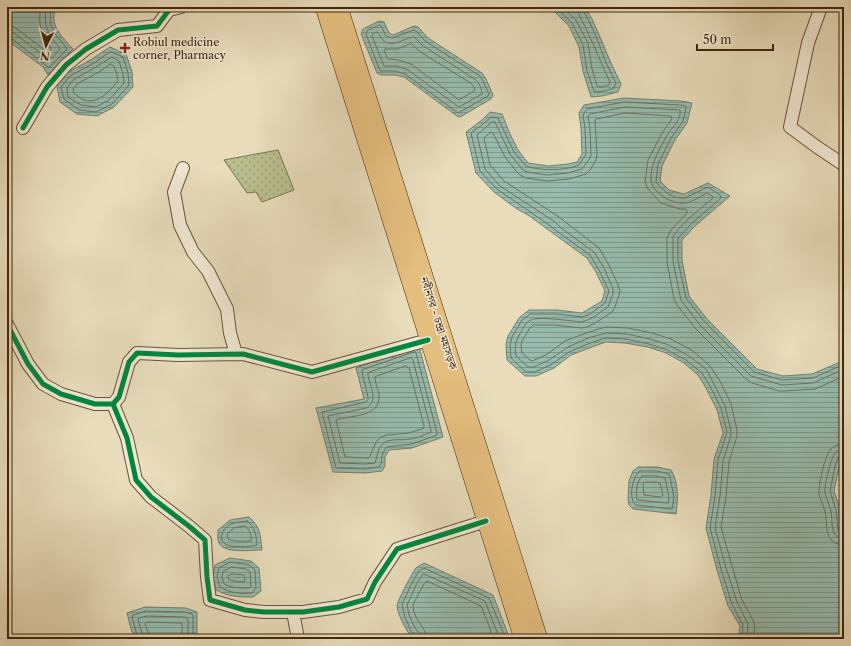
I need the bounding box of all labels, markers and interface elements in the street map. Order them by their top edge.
north arrow [26,26,66,66]
scale bar [697,26,773,52]
text: 50 m [703,32,732,47]
place label: Robiul medicine corner, Pharmacy [133,35,227,62]
marker: Robiul medicine corner, Pharmacy [120,43,130,53]
text: N [39,48,50,63]
street label: নবীনগর - চন্দ্রা মহাসড়ক [417,274,461,372]

